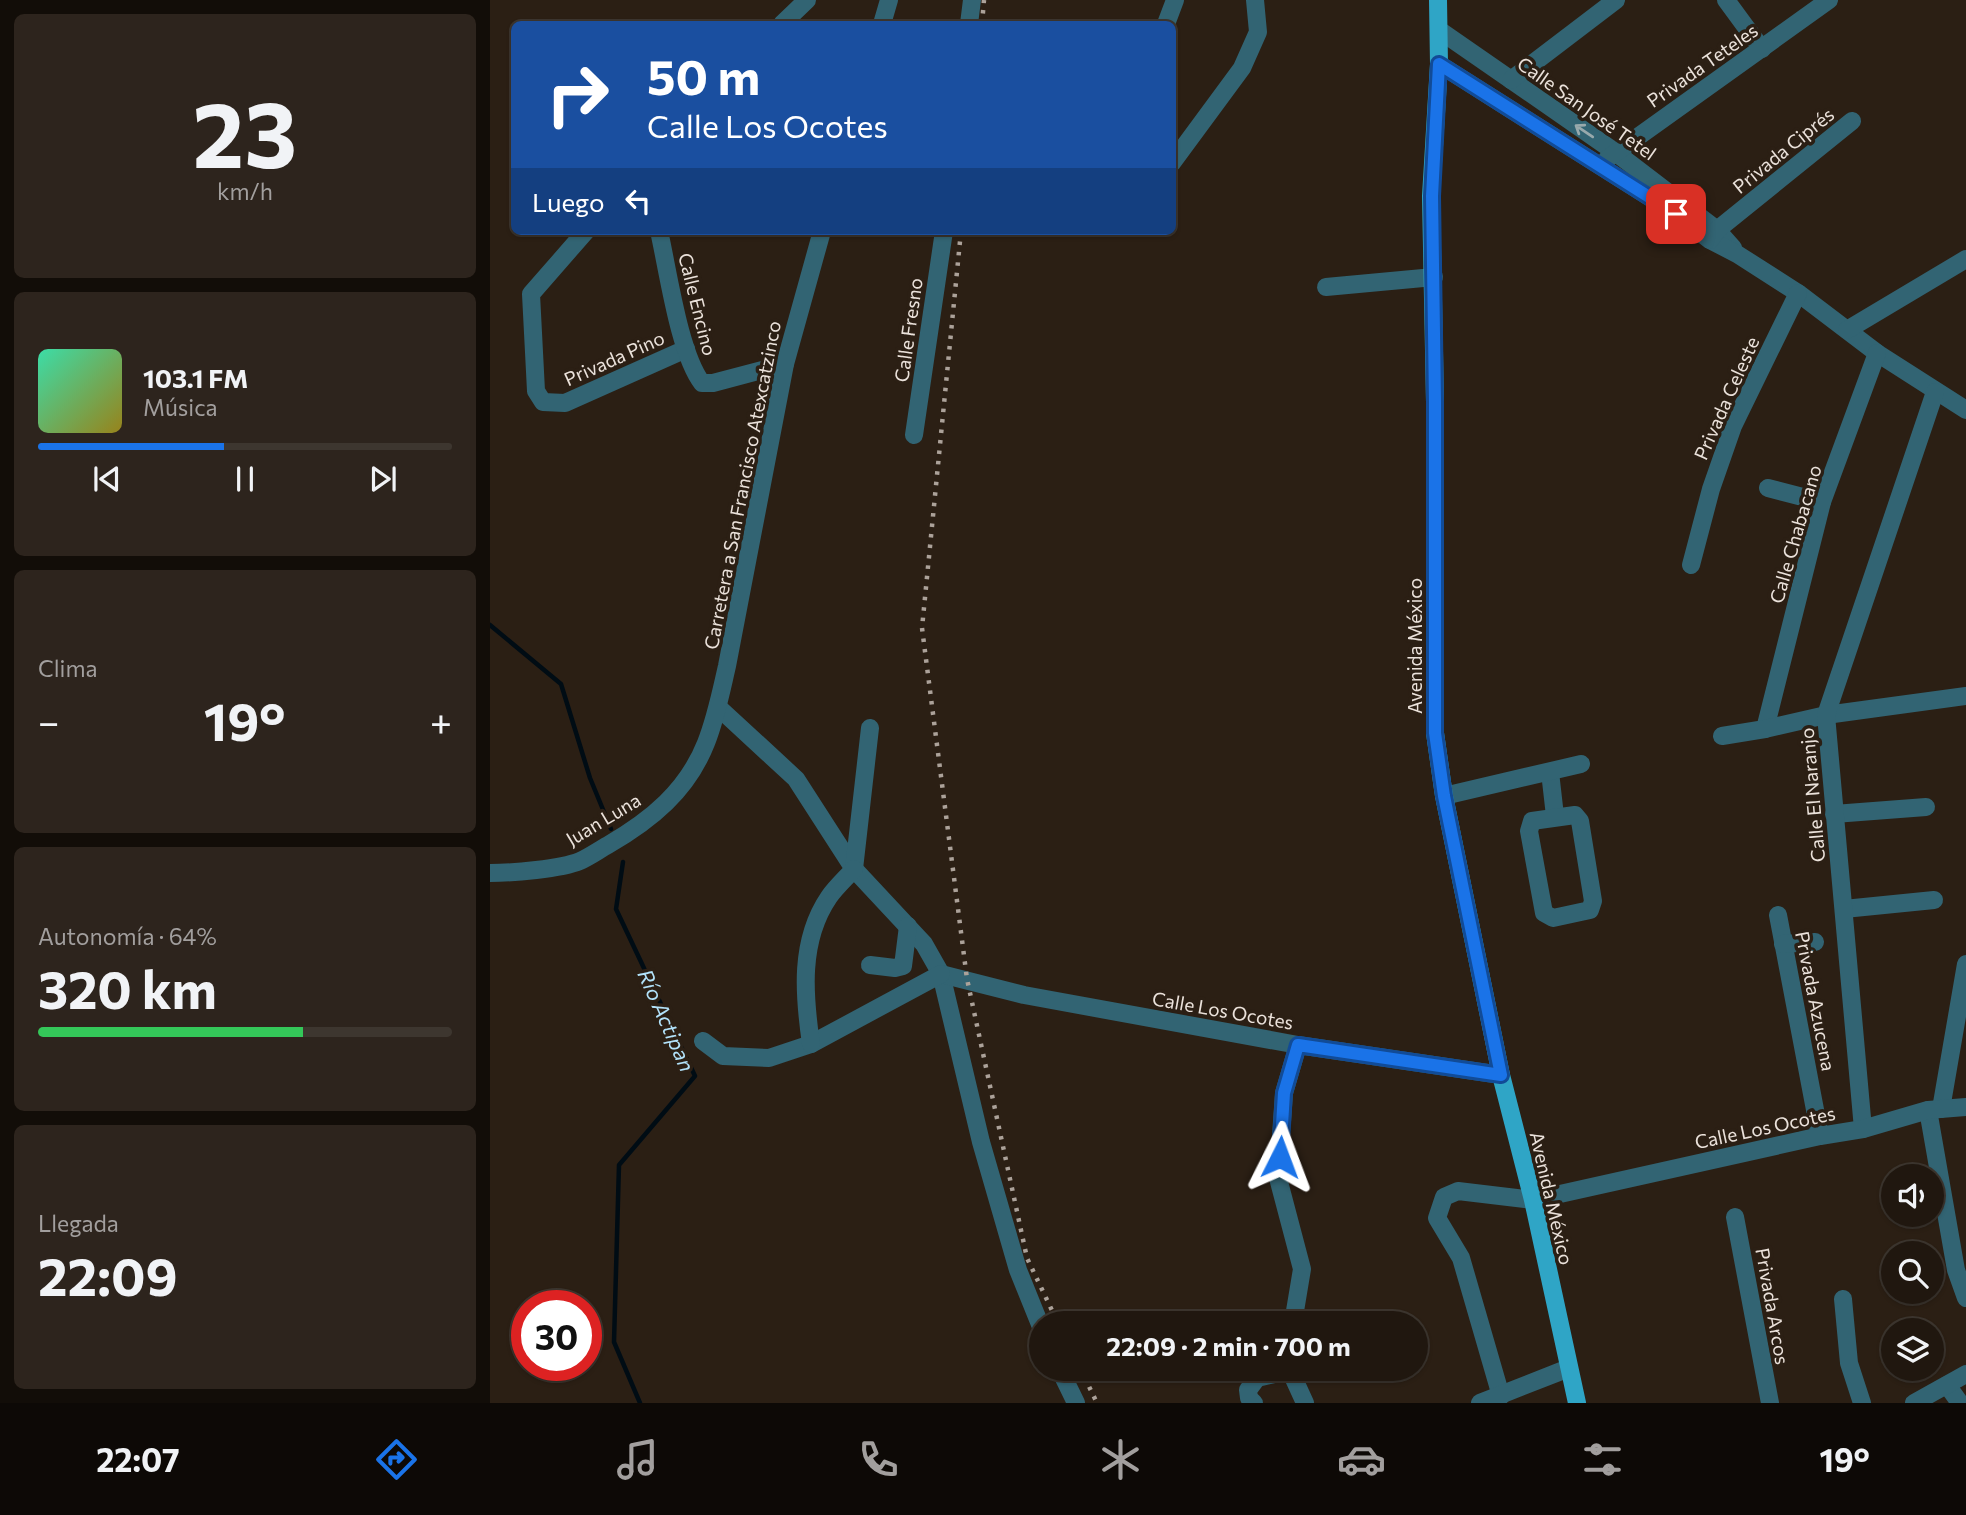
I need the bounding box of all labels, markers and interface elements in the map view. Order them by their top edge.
street label: Privada Teteles [1642,18,1762,112]
text: 50 m [647,45,760,105]
icon: right [532,49,623,140]
street label: Calle San José Tetel [1513,52,1661,164]
text: 23 [193,75,297,187]
street label: Privada Ciprés [1728,102,1838,198]
text: Calle Los Ocotes [647,105,888,145]
one-way arrow [1575,124,1594,138]
text: km/h [217,177,273,205]
icon: left [619,182,657,220]
pin [1646,184,1706,244]
text: Luego [532,186,605,217]
icon: arrive [1657,195,1695,233]
street label: Calle Encino [674,250,722,358]
street label: Calle Fresno [889,276,927,384]
street label: Carretera a San Francisco Atexcatzinco [699,319,785,651]
street label: Privada Pino [560,326,668,390]
street label: Privada Celeste [1689,333,1763,463]
text: 103.1 FM [143,362,248,393]
text: Música [143,393,218,421]
icon: previous [88,460,126,498]
icon: pause [226,460,264,498]
icon: next [364,460,402,498]
street label: Calle Chabacano [1764,462,1826,606]
street label: Avenida México [1403,578,1426,714]
text: Clima [38,654,98,682]
text: 19° [204,688,285,752]
text: − [38,697,60,744]
text: + [430,697,452,744]
street label: Calle El Naranjo [1795,727,1829,863]
street label: Juan Luna [562,788,644,850]
text: Autonomía · 64% [38,922,217,950]
street label: Privada Azucena [1791,929,1841,1073]
text: 320 km [38,956,217,1020]
water label: Río Actipan [633,965,701,1075]
street label: Calle Los Ocotes [1151,986,1295,1034]
street label: Calle Los Ocotes [1693,1101,1837,1153]
position arrow [1243,1120,1317,1194]
street label: Avenida México [1525,1129,1579,1267]
map controls [1881,1164,1944,1381]
button: sound [1881,1164,1944,1227]
text: Llegada [38,1209,119,1237]
button: search [1881,1241,1944,1304]
text: 22:09 [38,1243,178,1307]
street label: Privada Arcos [1751,1246,1795,1366]
speed limit sign: 30 [511,1290,602,1381]
button: layers [1881,1318,1944,1381]
text: 22:09 · 2 min · 700 m [1106,1330,1351,1361]
icon: directions [372,1435,421,1484]
icon: music [613,1435,662,1484]
icon: phone [854,1435,903,1484]
icon: climate [1096,1435,1145,1484]
icon: car [1337,1435,1386,1484]
icon: filters [1578,1435,1627,1484]
text: 22:07 [96,1439,180,1479]
text: 19° [1820,1439,1870,1479]

